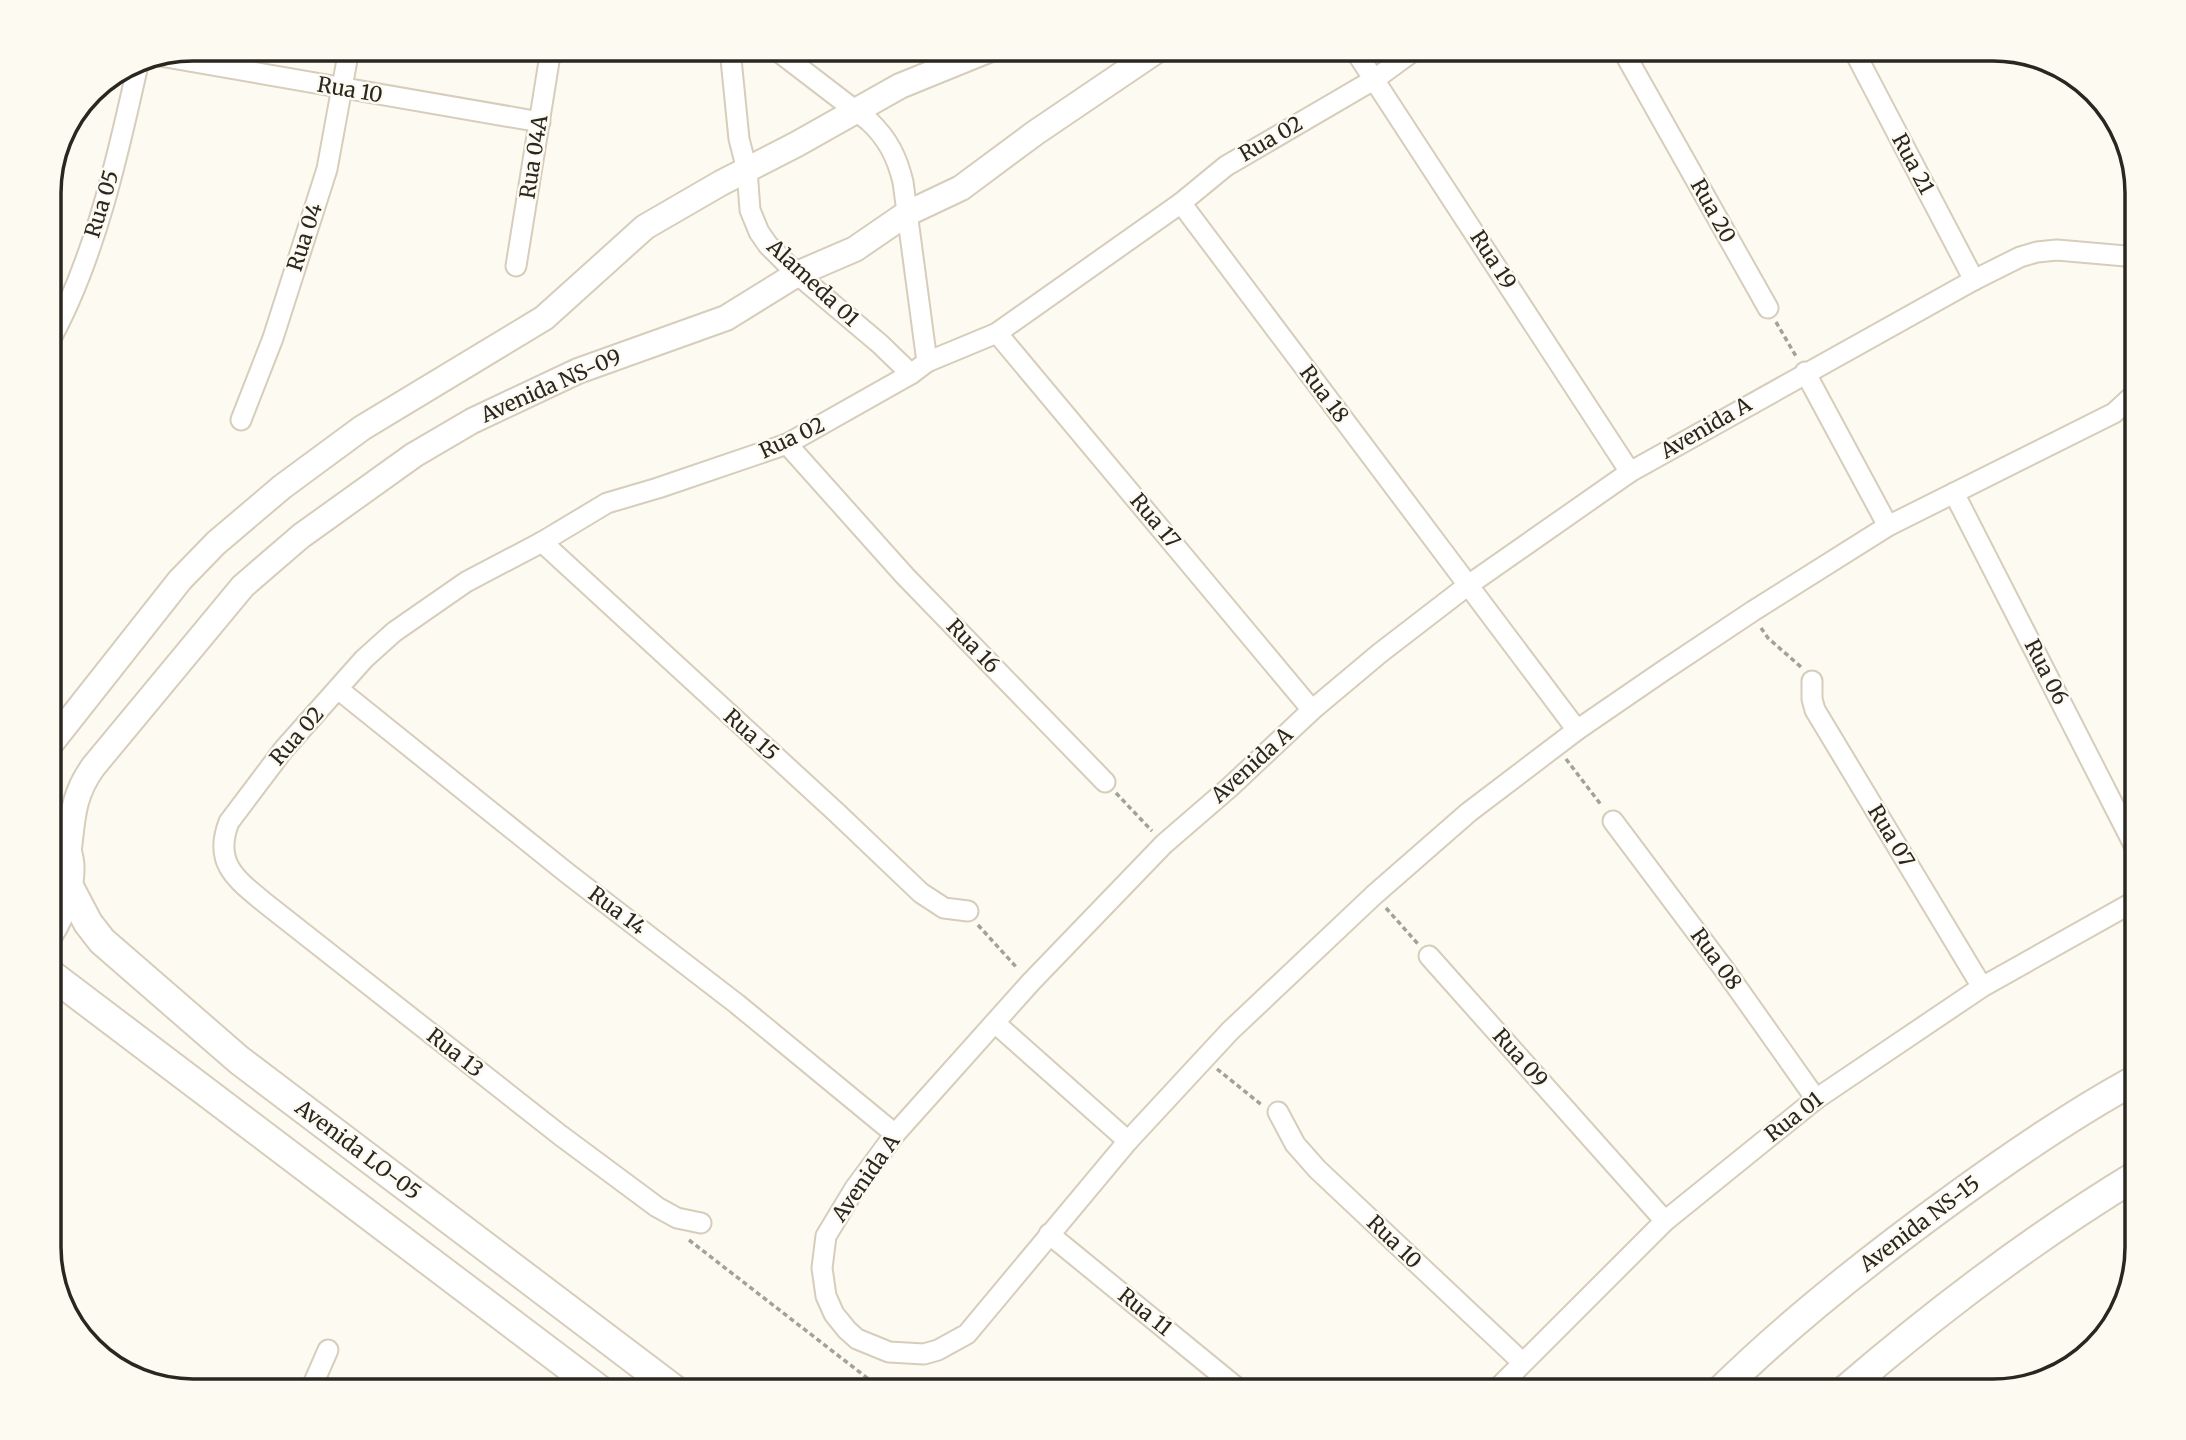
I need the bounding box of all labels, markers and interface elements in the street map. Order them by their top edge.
street label: Rua 10 [315,70,385,109]
street label: Rua 02 [1234,110,1307,168]
street label: Rua 04A [514,113,553,201]
street label: Rua 21 [1886,129,1941,199]
street label: Rua 05 [79,167,125,241]
street label: Rua 20 [1685,174,1742,248]
street label: Rua 04 [281,199,328,274]
street label: Rua 19 [1464,225,1522,294]
street label: Alameda 01 [761,232,865,332]
street label: Avenida NS-09 [475,343,625,429]
street label: Rua 18 [1294,360,1355,428]
street label: Avenida A [1655,391,1756,465]
street label: Rua 02 [755,411,829,464]
street label: Rua 17 [1124,487,1186,554]
street label: Rua 16 [941,613,1006,678]
street label: Rua 06 [2019,634,2074,709]
street label: Rua 02 [264,701,329,771]
street label: Rua 15 [718,703,784,766]
street label: Avenida A [1204,721,1298,809]
street label: Rua 07 [1862,799,1921,872]
street label: Rua 14 [583,880,651,941]
street label: Rua 08 [1685,923,1748,995]
street label: Rua 13 [422,1022,489,1083]
street label: Rua 09 [1487,1023,1554,1093]
street label: Rua 01 [1759,1086,1828,1148]
street label: Avenida LO-05 [289,1093,426,1206]
street label: Avenida A [825,1129,906,1228]
street label: Avenida NS-15 [1853,1170,1985,1278]
street label: Rua 10 [1361,1209,1427,1274]
street label: Rua 11 [1113,1282,1178,1342]

